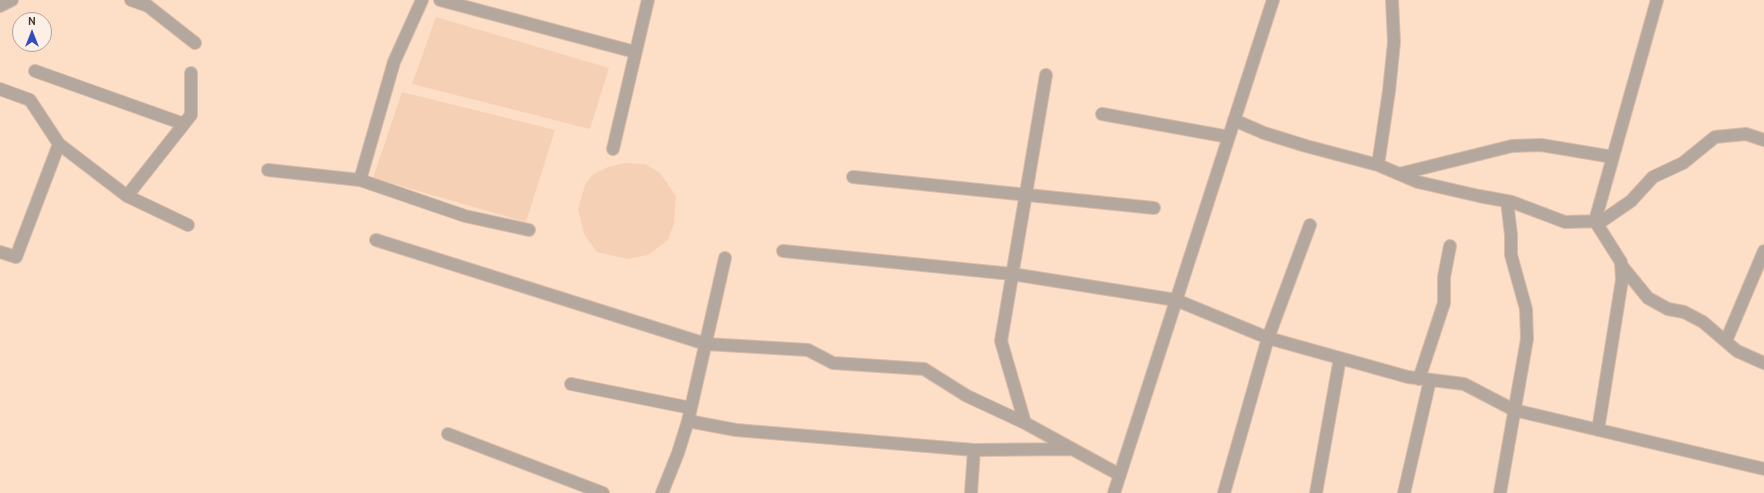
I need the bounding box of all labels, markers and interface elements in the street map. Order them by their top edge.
north arrow [12,12,52,52]
text: N [28,14,36,28]

